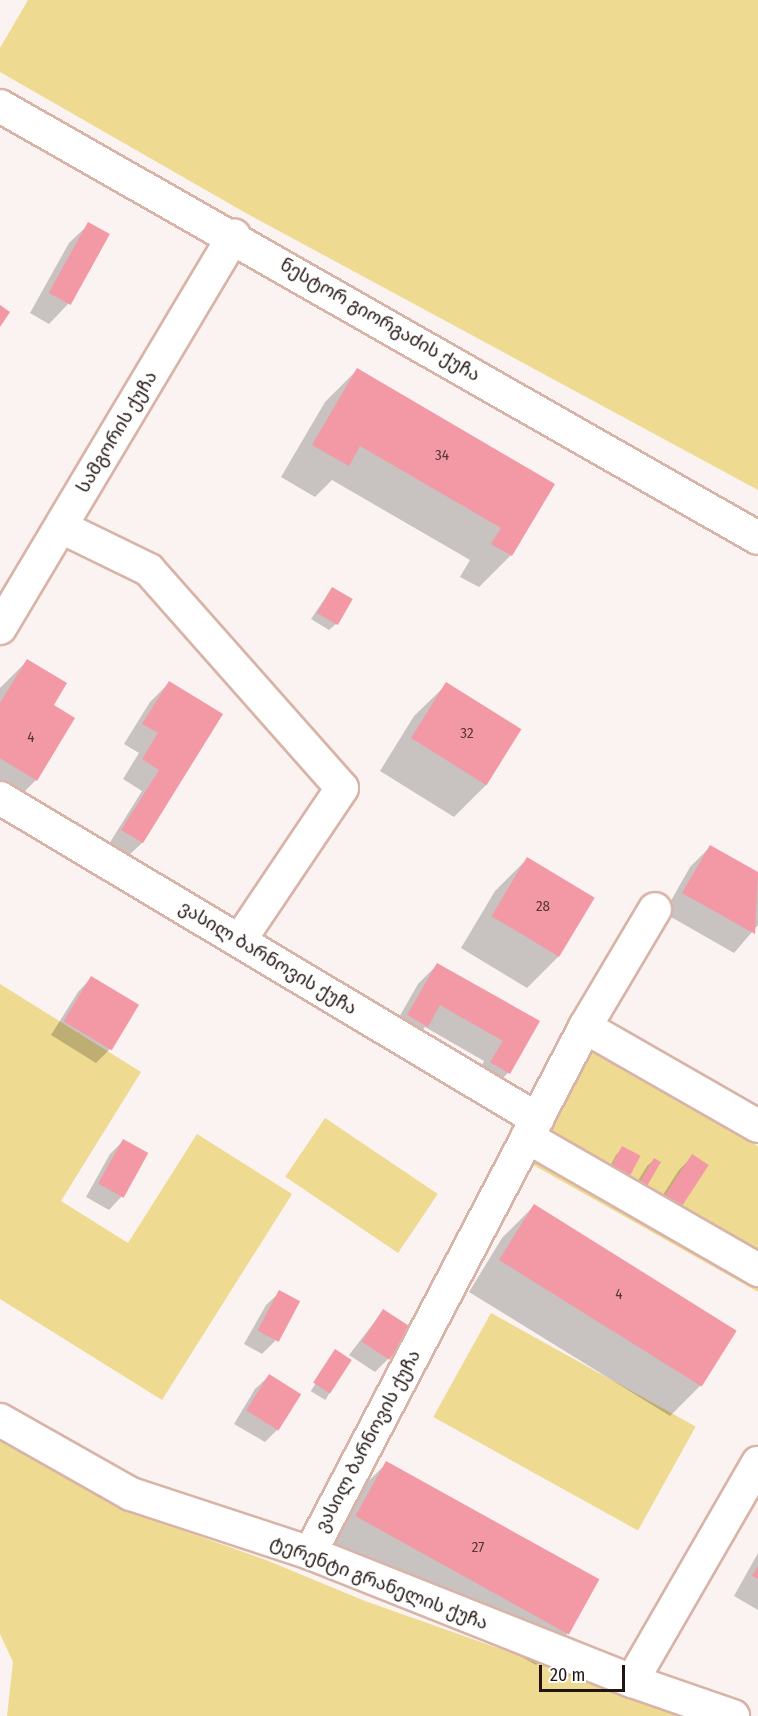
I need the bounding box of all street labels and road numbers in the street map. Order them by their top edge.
street label: ნესტორ გიორგაძის ქუჩა [276,254,484,386]
street label: სამგორის ქუჩა [72,367,162,497]
street label: ვასილ ბარნოვის ქუჩა [175,896,361,1020]
street label: ვასილ ბარნოვის ქუჩა [311,1346,425,1536]
street label: ტერენტი გრანელის ქუჩა [267,1531,491,1635]

